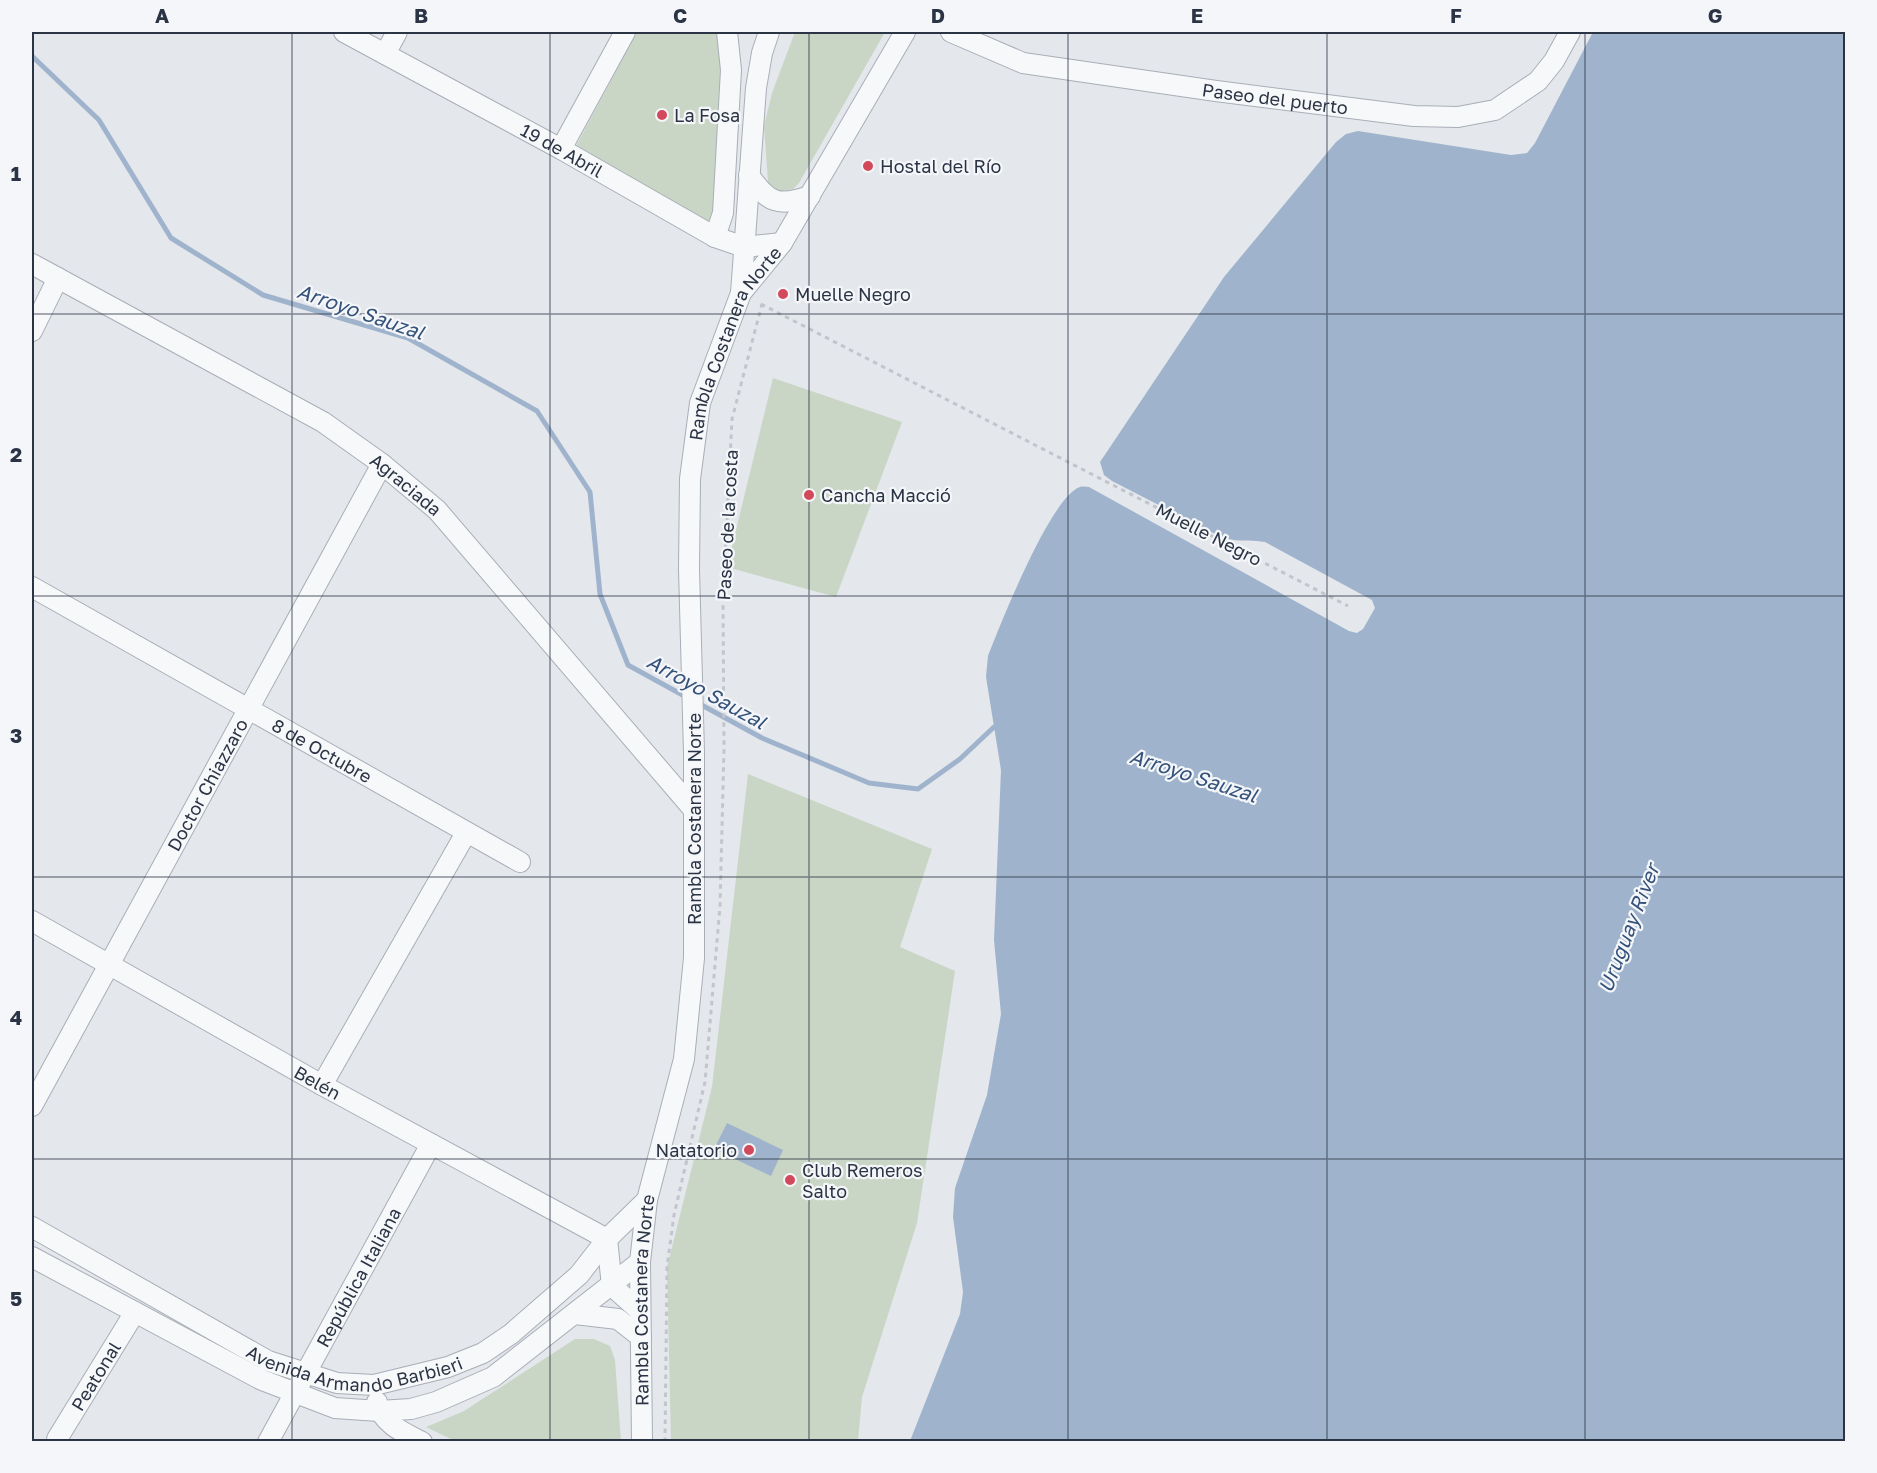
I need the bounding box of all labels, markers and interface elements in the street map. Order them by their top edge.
text: A [155,3,169,27]
text: B [414,3,428,27]
text: C [673,3,687,27]
text: D [931,3,945,27]
text: E [1191,3,1203,27]
text: F [1450,3,1462,27]
text: G [1708,3,1722,27]
street label: Paseo del puerto [1201,78,1349,119]
place label: La Fosa [674,104,740,126]
marker: La Fosa [655,108,669,122]
street label: 19 de Abril [517,118,607,182]
place label: Hostal del Río [880,155,1001,177]
marker: Hostal del Río [861,159,875,173]
text: 1 [11,161,21,185]
street label: Rambla Costanera Norte [684,242,786,442]
water label: Arroyo Sauzal [294,278,428,345]
place label: Muelle Negro [795,283,911,305]
marker: Muelle Negro [776,287,790,301]
text: 2 [10,442,22,466]
street label: Agraciada [366,448,446,520]
street label: Paseo de la costa [712,449,742,601]
place label: Cancha Macció [821,484,951,506]
marker: Cancha Macció [802,488,816,502]
street label: Muelle Negro [1152,498,1266,570]
water label: Arroyo Sauzal [643,648,771,735]
street label: Rambla Costanera Norte [683,713,705,925]
street label: 8 de Octubre [268,714,376,787]
street label: Doctor Chiazzaro [162,715,252,855]
text: 3 [10,723,22,747]
water label: Arroyo Sauzal [1127,743,1261,808]
water label: Uruguay River [1593,858,1665,996]
text: 4 [10,1005,22,1029]
street label: Belén [290,1061,345,1104]
place label: Natatorio [655,1139,737,1161]
marker: Natatorio [742,1143,756,1157]
place label: Club Remeros Salto [802,1159,923,1202]
marker: Club Remeros Salto [783,1173,797,1187]
street label: Rambla Costanera Norte [629,1192,659,1406]
street label: República Italiana [311,1203,405,1351]
text: 5 [10,1286,22,1310]
street label: Peatonal [66,1337,125,1415]
street label: Avenida Armando Barbieri [243,1340,466,1396]

